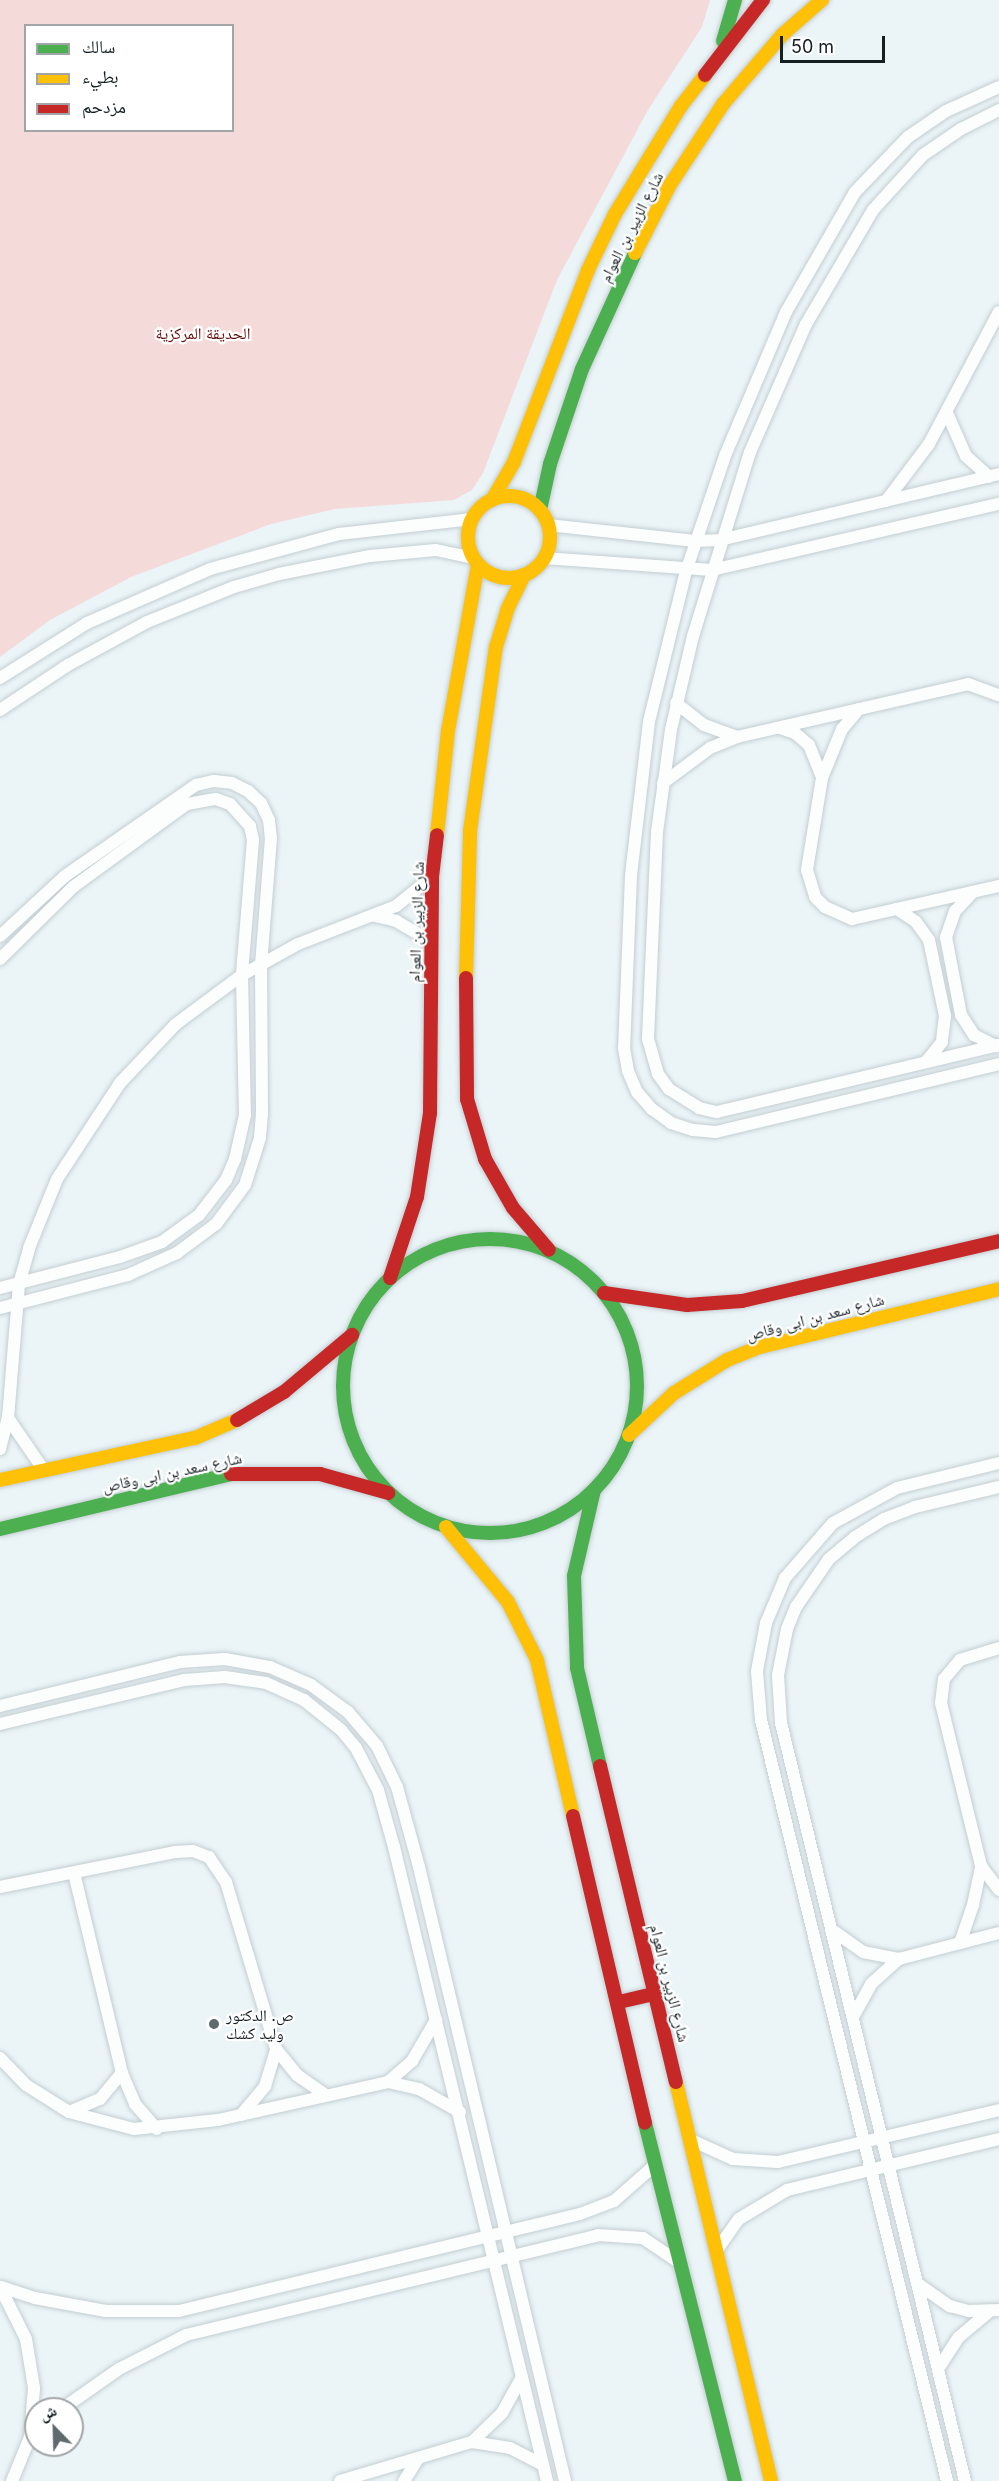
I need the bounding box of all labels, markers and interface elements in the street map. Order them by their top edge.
legend [24,24,234,132]
scale bar [783,24,888,62]
text: سالك [82,36,115,57]
text: 50 m [791,36,834,57]
text: بطيء [82,66,119,87]
text: مزدحم [82,96,126,117]
street label: شارع الزبير بن العوام [595,169,667,285]
park label: الحديقة المركزية [156,323,250,343]
street label: شارع الزبير بن العوام [404,861,428,983]
street label: شارع سعد بن ابى وقاص [744,1289,886,1345]
street label: شارع سعد بن ابى وقاص [101,1448,243,1496]
street label: شارع الزبير بن العوام [646,1922,694,2044]
place label: ص. الدكتور وليد كشك [226,2005,293,2043]
marker: ص. الدكتور وليد كشك [207,2017,221,2031]
north arrow [24,2397,84,2457]
text: ش [36,2400,59,2425]

